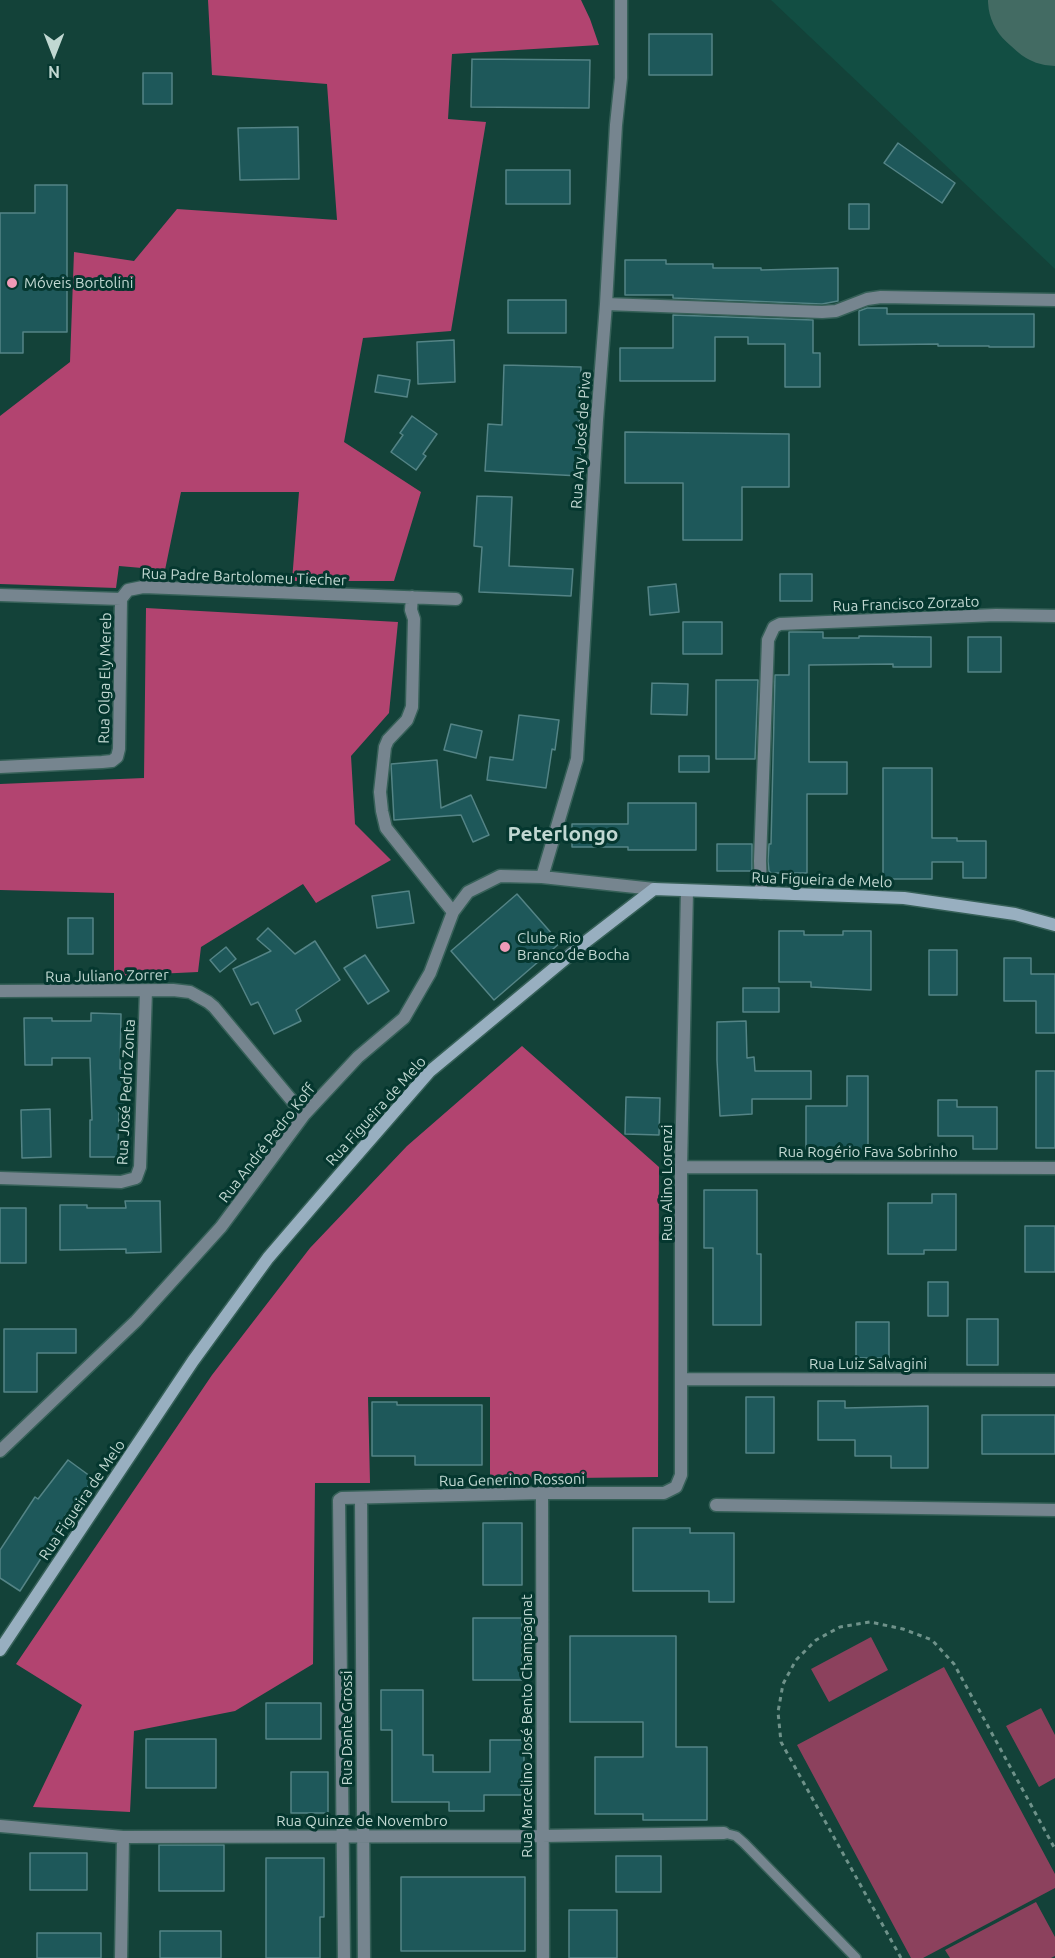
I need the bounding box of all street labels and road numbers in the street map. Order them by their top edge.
street label: Rua Ary José de Piva [567,371,595,509]
street label: Rua Padre Bartolomeu Tiecher [141,564,347,590]
street label: Rua Francisco Zorzato [832,592,980,616]
street label: Rua Olga Ely Mereb [95,612,115,744]
street label: Rua Figueira de Melo [751,869,893,891]
street label: Rua Juliano Zorrer [45,966,169,986]
street label: Rua José Pedro Zonta [113,1018,139,1166]
street label: Rua Figueira de Melo [322,1053,430,1169]
street label: Rua André Pedro Koff [215,1080,319,1206]
street label: Rua Alino Lorenzi [658,1125,676,1241]
street label: Rua Rogério Fava Sobrinho [778,1143,958,1161]
street label: Rua Luiz Salvagini [809,1355,927,1373]
street label: Rua Figueira de Melo [35,1437,129,1563]
street label: Rua Generino Rossoni [439,1470,585,1490]
street label: Rua Marcelino José Bento Champagnat [518,1594,536,1858]
street label: Rua Dante Grossi [338,1671,356,1785]
street label: Rua Quinze de Novembro [276,1812,448,1830]

